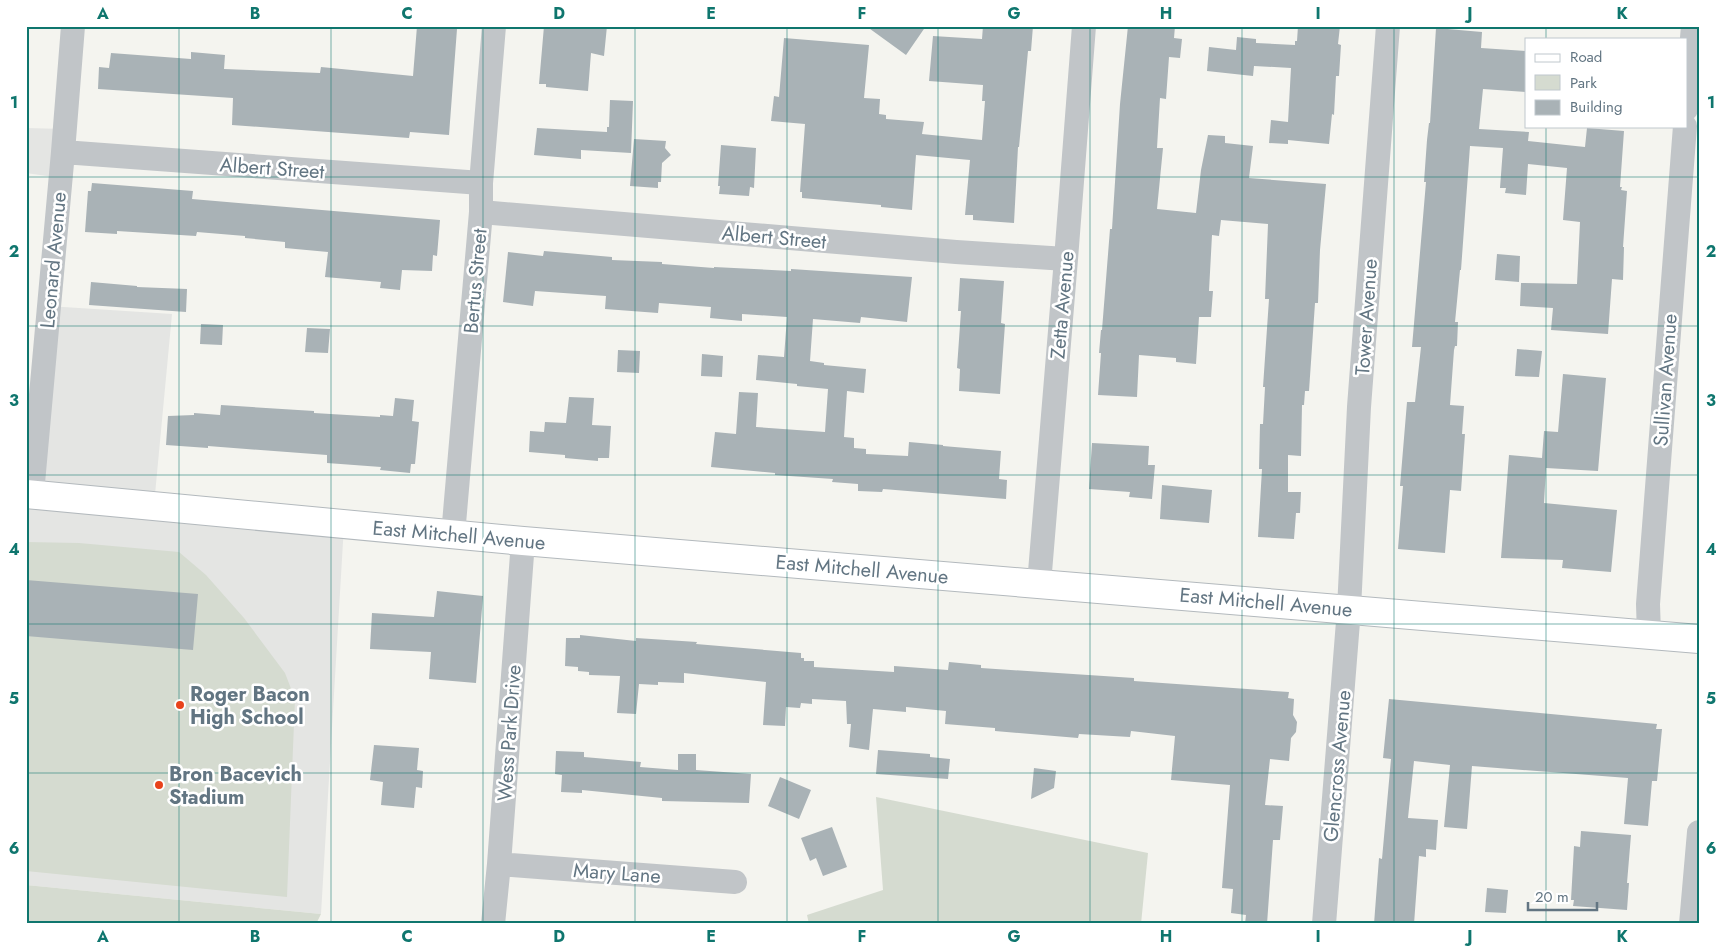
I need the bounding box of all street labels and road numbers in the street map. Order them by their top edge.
street label: Albert Street [219,150,325,187]
street label: Leonard Avenue [33,191,74,329]
street label: Albert Street [720,218,828,257]
street label: Bertus Street [456,227,495,335]
street label: Zetta Avenue [1043,250,1082,360]
street label: Tower Avenue [1348,258,1385,376]
street label: Sullivan Avenue [1646,313,1685,447]
street label: East Mitchell Avenue [371,513,547,558]
street label: East Mitchell Avenue [774,547,950,592]
street label: East Mitchell Avenue [1178,580,1354,625]
street label: Wess Park Drive [490,664,529,802]
street label: Glencross Avenue [1316,689,1359,843]
street label: Mary Lane [572,856,662,891]

